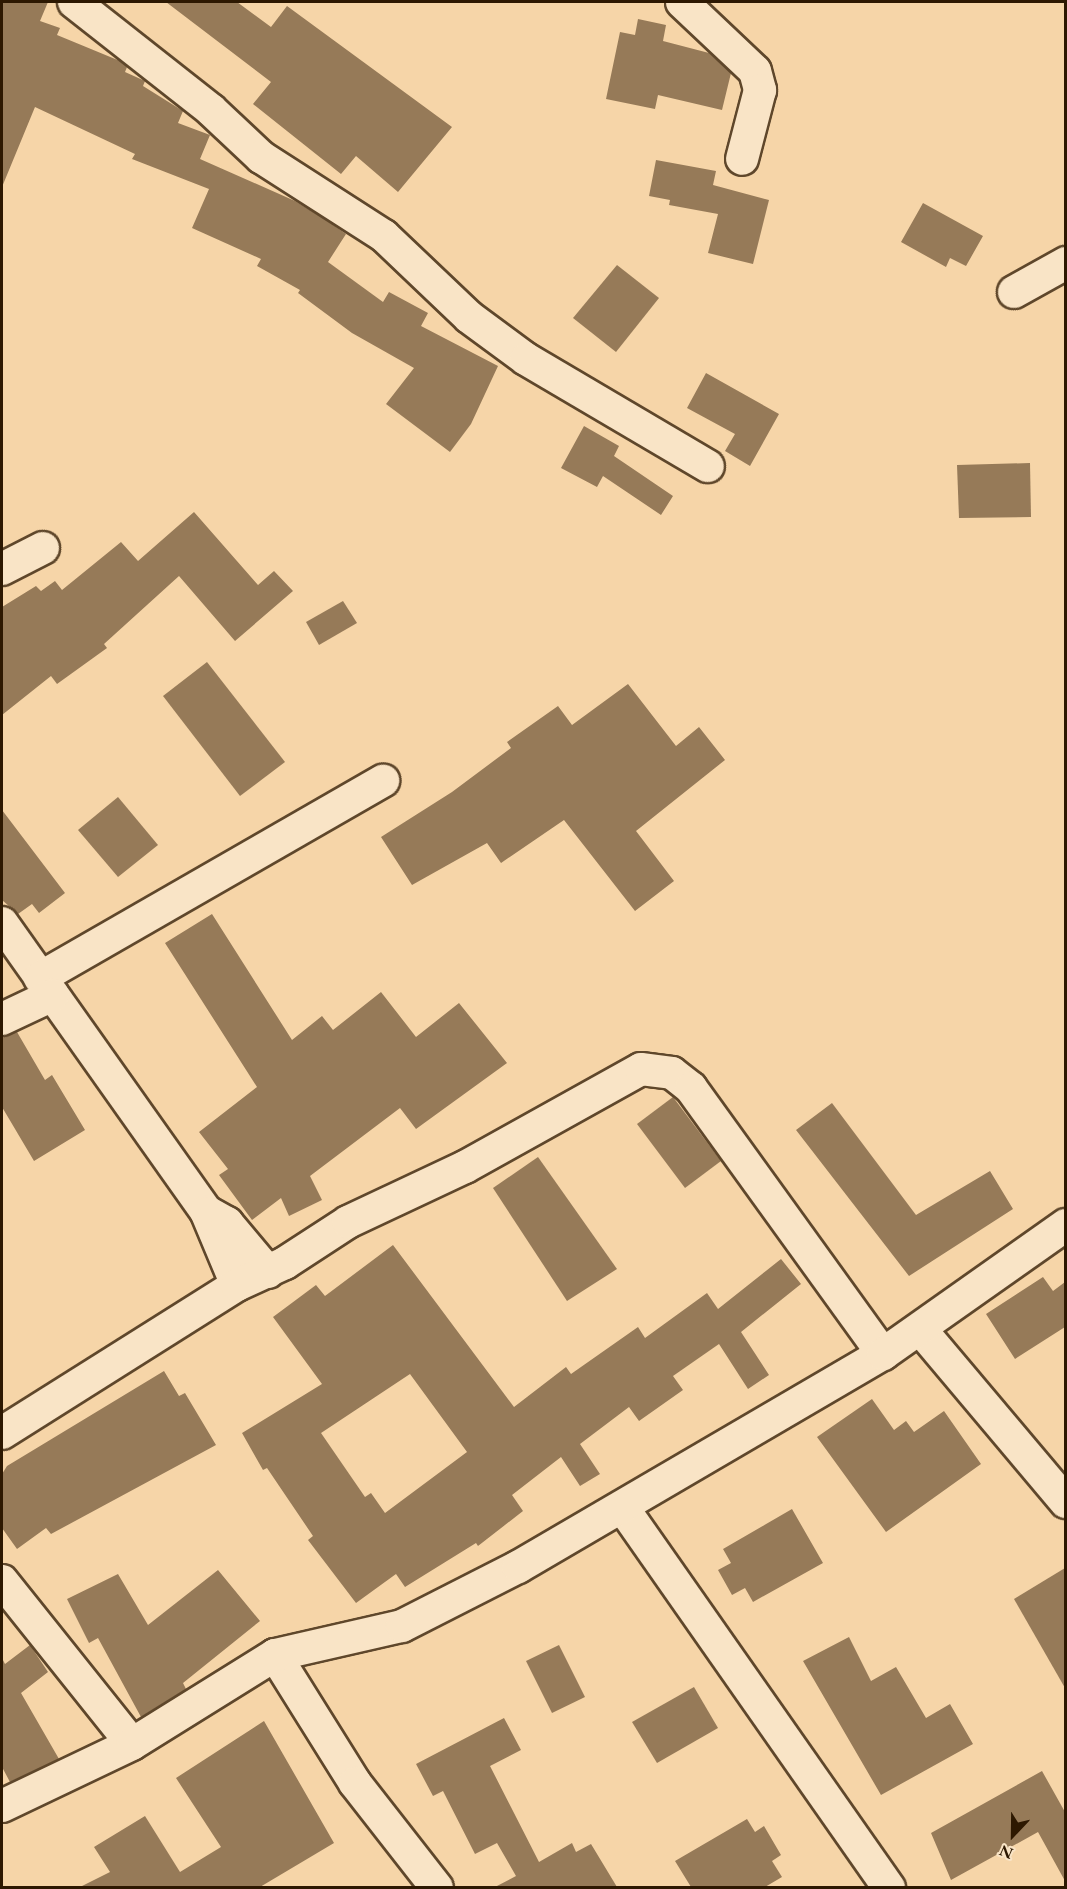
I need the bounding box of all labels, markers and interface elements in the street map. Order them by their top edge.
north arrow [983,1805,1043,1865]
text: N [996,1840,1016,1864]

